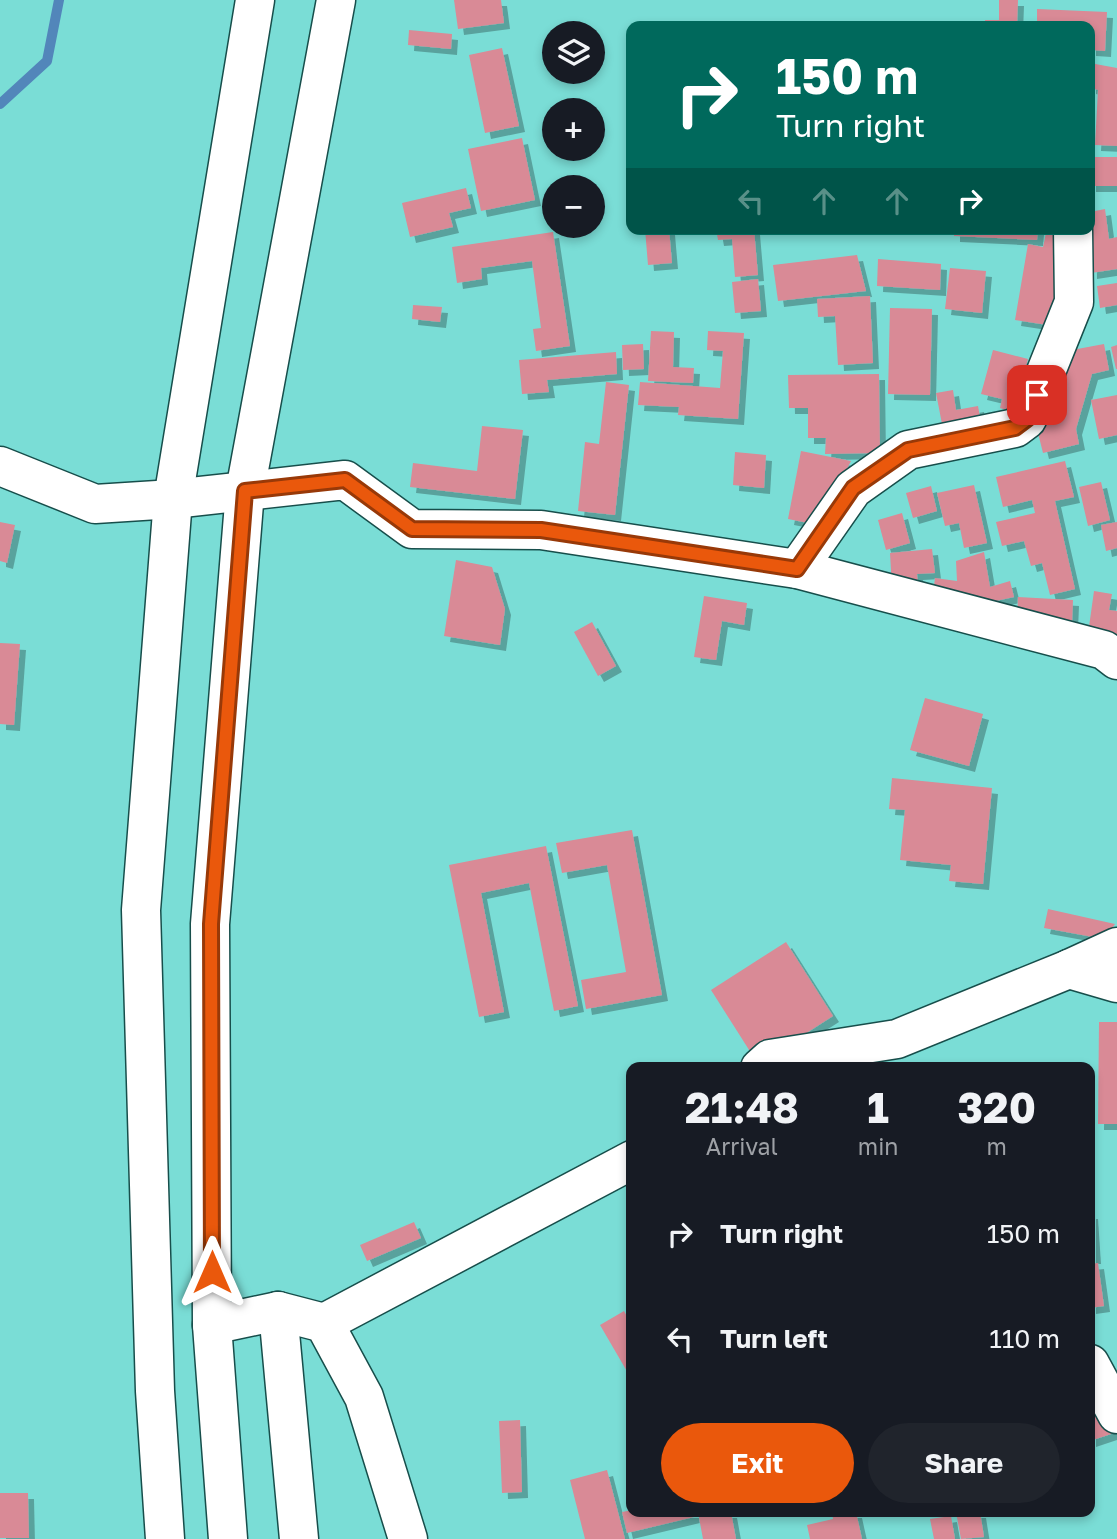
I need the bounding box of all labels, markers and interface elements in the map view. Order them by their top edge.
map controls [542,21,605,238]
button: layers [542,21,605,84]
text: 150 m [776,46,918,105]
icon: right [661,49,752,140]
button: + [542,98,605,161]
text: Turn right [776,106,925,144]
button: − [542,175,605,238]
icon: left [732,182,770,220]
icon: ahead [805,182,843,220]
icon: ahead [878,182,916,220]
icon: right [951,182,989,220]
pin [1007,365,1067,425]
icon: arrive [1018,376,1056,414]
text: 21:48 [685,1082,799,1132]
text: 1 [867,1082,889,1132]
text: 320 [957,1082,1036,1132]
text: Arrival [706,1132,778,1160]
text: min [858,1132,898,1160]
text: m [987,1132,1007,1160]
icon: right [661,1215,699,1253]
text: Turn right [720,1218,843,1249]
text: 150 m [987,1218,1060,1249]
position arrow [175,1235,249,1309]
icon: left [661,1320,699,1358]
text: Turn left [720,1323,828,1354]
text: 110 m [989,1323,1060,1354]
button: Exit [661,1423,854,1503]
button: Share [868,1423,1060,1503]

